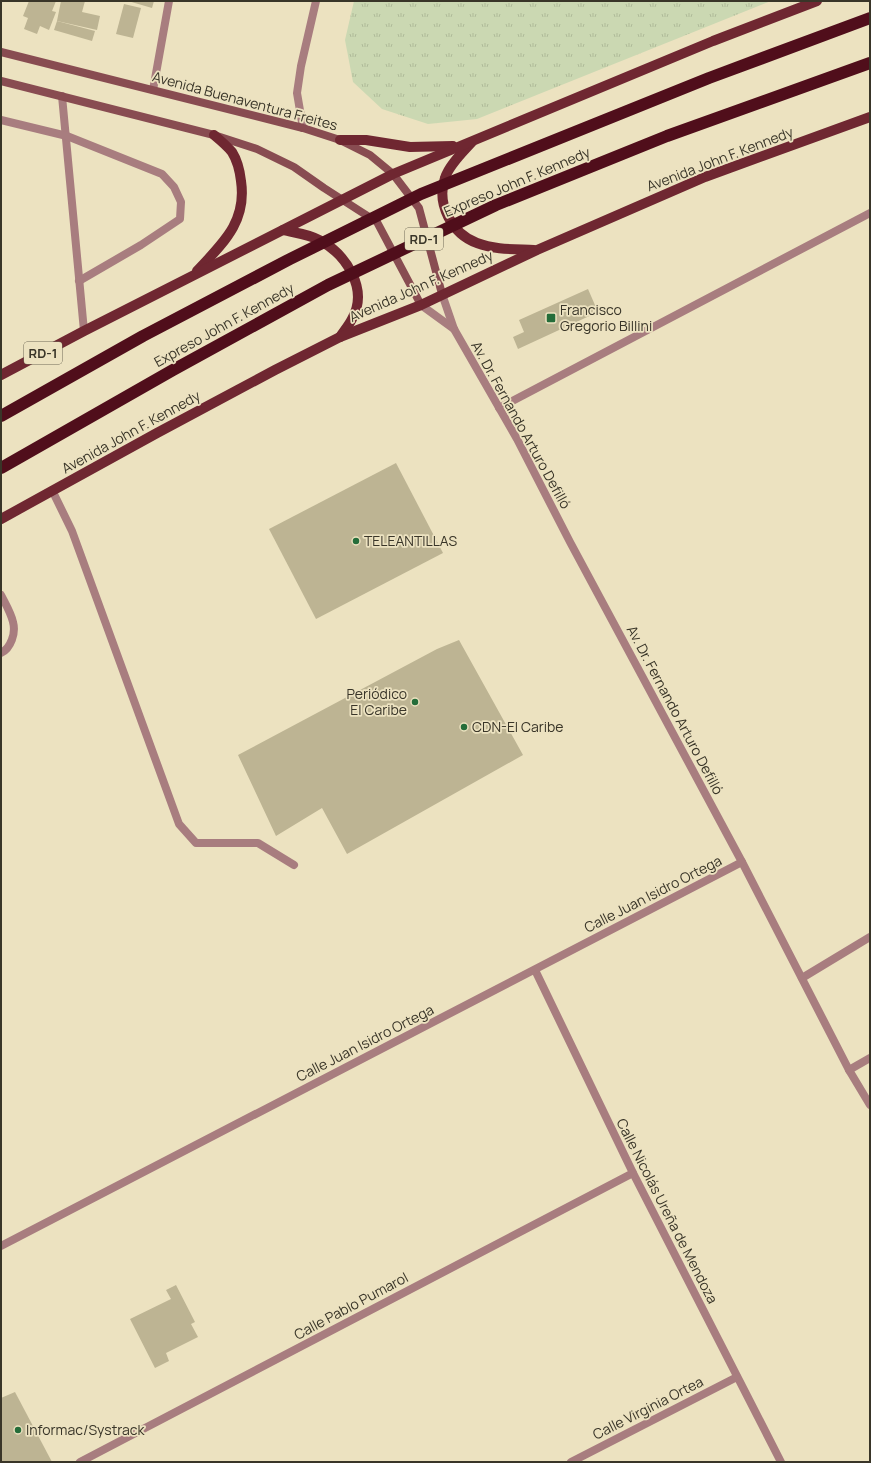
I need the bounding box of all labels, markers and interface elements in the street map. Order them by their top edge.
street label: Avenida Buenaventura Freites [150,67,340,134]
street label: Avenida John F. Kennedy [644,122,796,195]
street label: Expreso John F. Kennedy [441,142,593,221]
road number: RD-1 [405,228,443,250]
street label: Avenida John F. Kennedy [346,245,496,326]
street label: Expreso John F. Kennedy [150,278,298,371]
place label: Francisco Gregorio Billini [560,300,652,335]
marker: Francisco Gregorio Billini [545,312,557,324]
street label: Av. Dr. Fernando Arturo Defilló [467,338,576,512]
road number: RD-1 [24,342,62,364]
street label: Avenida John F. Kennedy [58,385,204,478]
place label: TELEANTILLAS [364,531,457,550]
marker: TELEANTILLAS [351,536,361,546]
street label: Av. Dr. Fernando Arturo Defilló [623,622,728,798]
place label: Periódico El Caribe [346,684,407,719]
marker: Periódico El Caribe [410,697,420,707]
place label: CDN-El Caribe [472,717,564,736]
marker: CDN-El Caribe [459,722,469,732]
street label: Calle Juan Isidro Ortega [581,851,725,937]
street label: Calle Juan Isidro Ortega [293,1000,437,1086]
street label: Calle Nicolás Ureña de Mendoza [612,1115,723,1307]
street label: Calle Pablo Pumarol [290,1267,411,1344]
street label: Calle Virginia Ortea [589,1371,706,1444]
place label: Informac/Systrack [26,1420,146,1439]
marker: Informac/Systrack [13,1425,23,1435]

